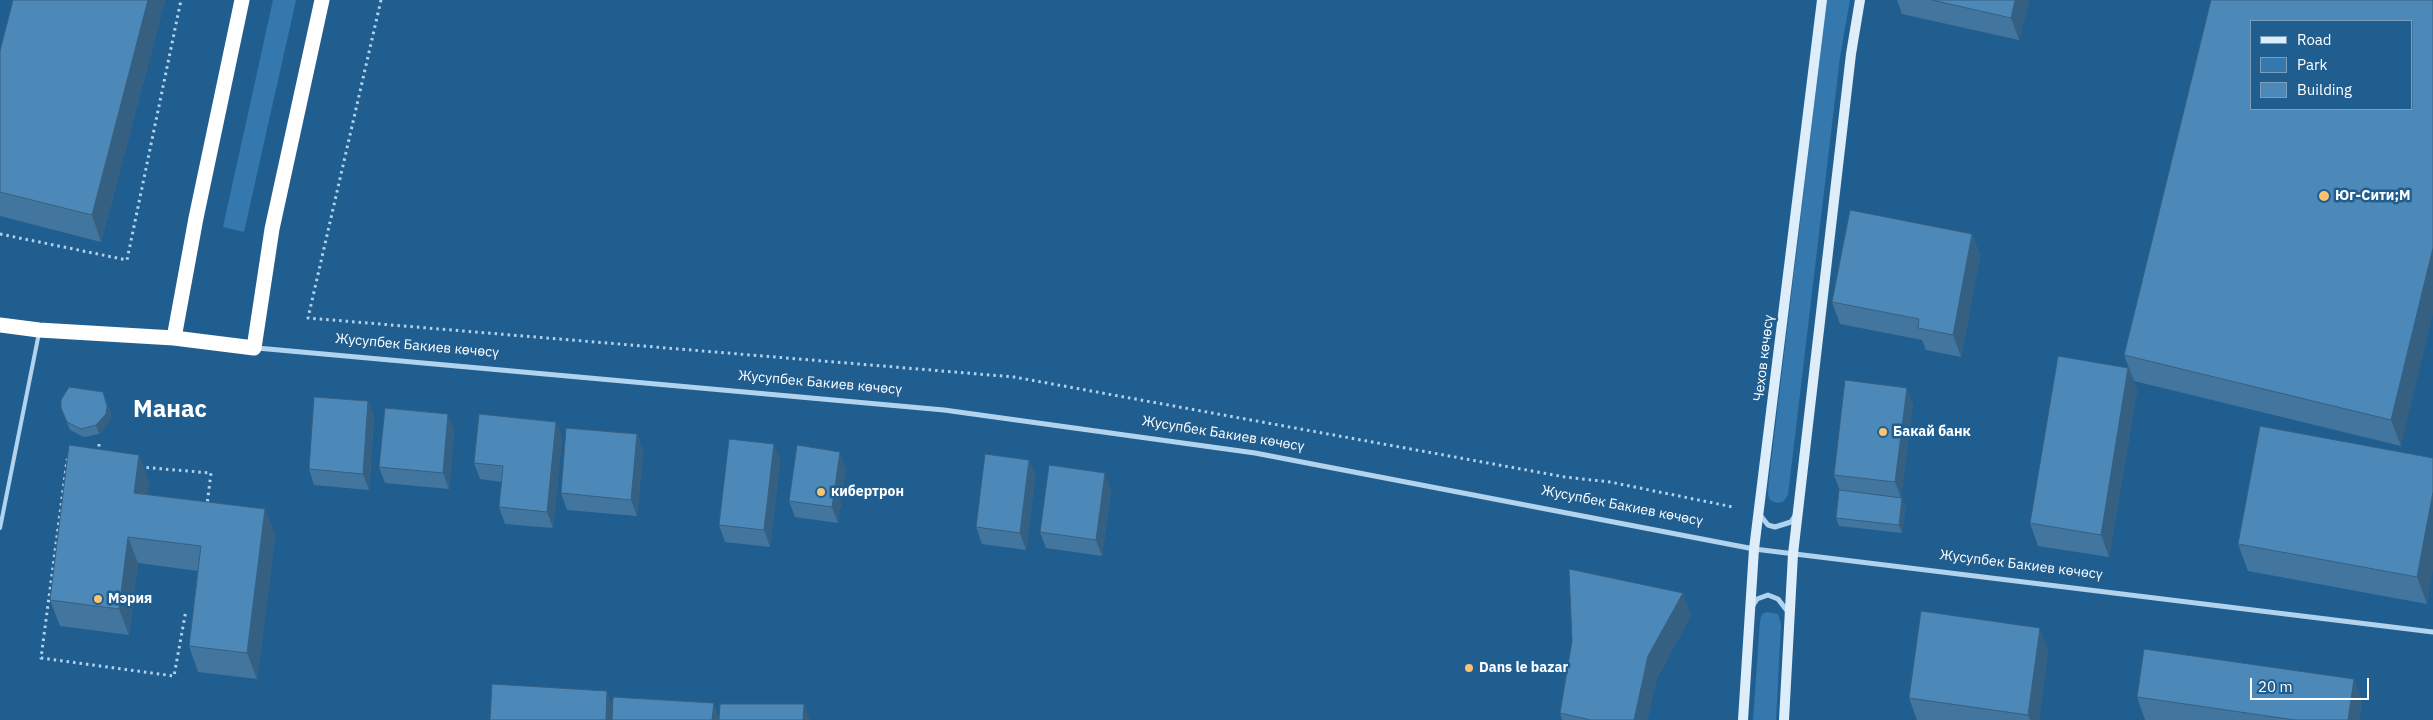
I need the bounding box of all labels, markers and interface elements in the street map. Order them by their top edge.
legend [2250,20,2413,110]
text: Road [2297,30,2332,49]
text: Park [2297,55,2327,74]
text: Building [2297,80,2352,99]
place label: Юг-Сити;M [2335,188,2411,204]
marker: Юг-Сити;M [2317,189,2331,203]
street label: Чехов көчөсү [1750,314,1778,402]
street label: Жусупбек Бакиев көчөсү [334,330,500,362]
street label: Жусупбек Бакиев көчөсү [737,367,903,399]
district label: Манас [133,396,207,424]
street label: Жусупбек Бакиев көчөсү [1140,413,1306,455]
place label: Бакай банк [1893,424,1971,440]
marker: Бакай банк [1877,426,1889,438]
street label: Жусупбек Бакиев көчөсү [1540,482,1704,530]
place label: кибертрон [831,484,904,500]
marker: кибертрон [815,486,827,498]
street label: Жусупбек Бакиев көчөсү [1938,547,2104,583]
place label: Мэрия [108,591,152,607]
marker: Мэрия [92,593,104,605]
place label: Dans le bazar [1479,660,1568,676]
marker: Dans le bazar [1463,662,1475,674]
scale bar [2253,668,2372,700]
text: 20 m [2258,677,2293,696]

